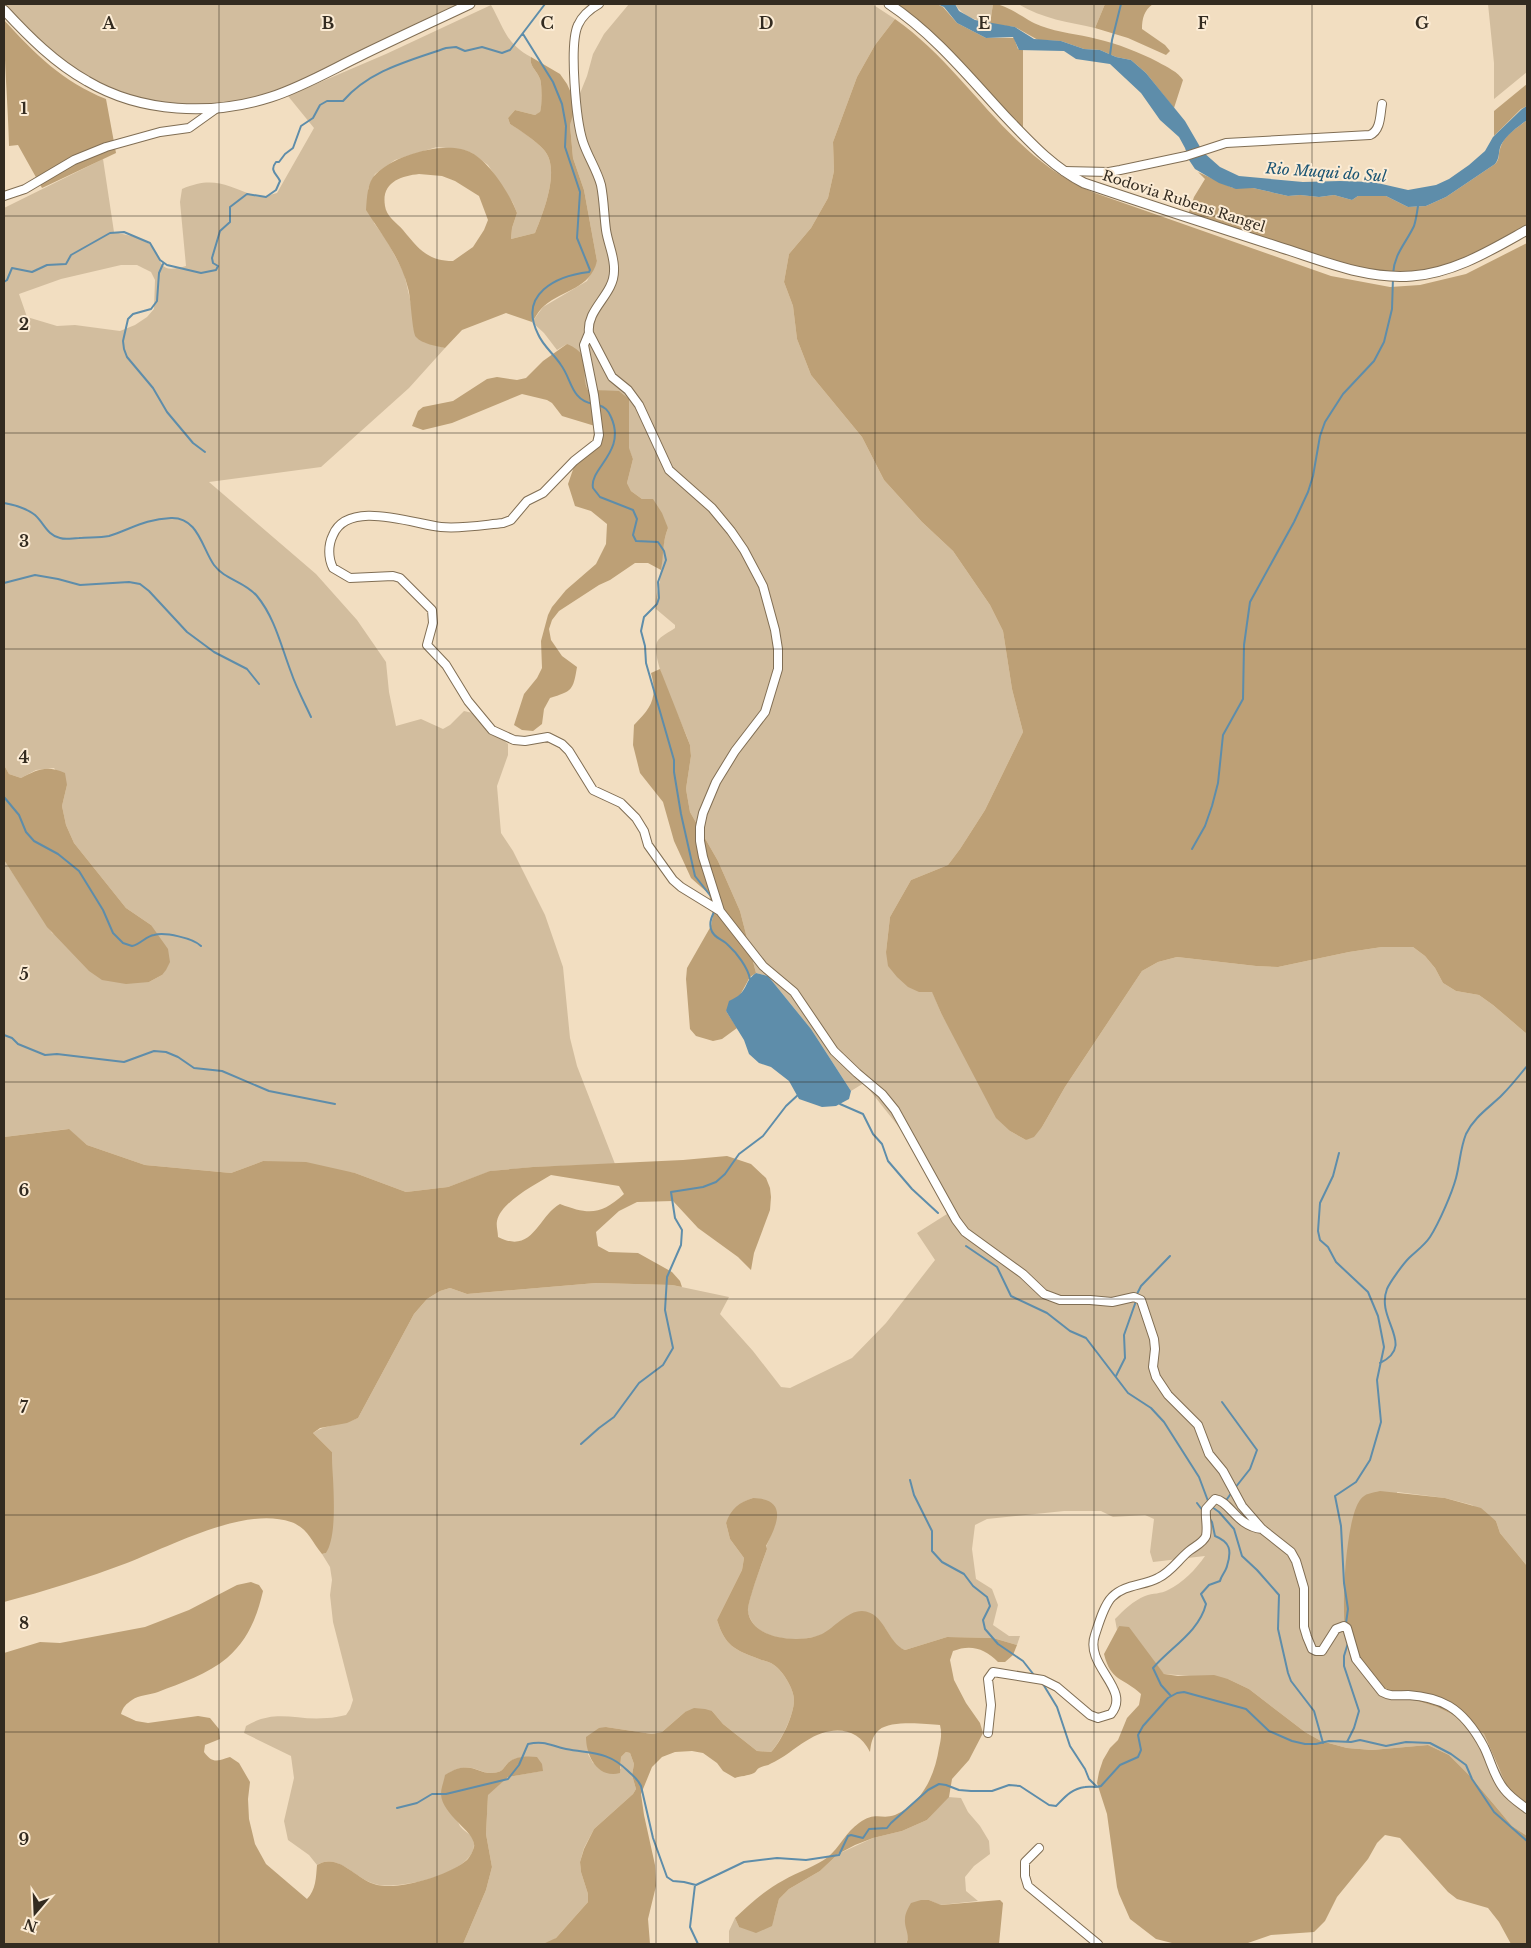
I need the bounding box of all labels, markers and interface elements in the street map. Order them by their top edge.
text: A [102,13,117,33]
text: B [322,13,335,33]
text: C [540,13,554,33]
text: D [759,13,773,33]
text: E [978,13,990,33]
text: F [1197,13,1209,33]
text: G [1415,13,1429,33]
text: 1 [21,98,28,118]
water label: Rio Muqui do Sul [1264,158,1387,186]
street label: Rodovia Rubens Rangel [1100,166,1268,236]
text: 2 [19,314,29,334]
text: 3 [19,531,29,551]
text: 4 [19,747,29,767]
text: 5 [19,964,29,984]
text: 6 [19,1180,30,1200]
text: 7 [20,1397,29,1417]
text: 8 [19,1613,29,1633]
text: 9 [19,1829,30,1849]
north arrow [10,1888,60,1938]
text: N [22,1915,40,1936]

